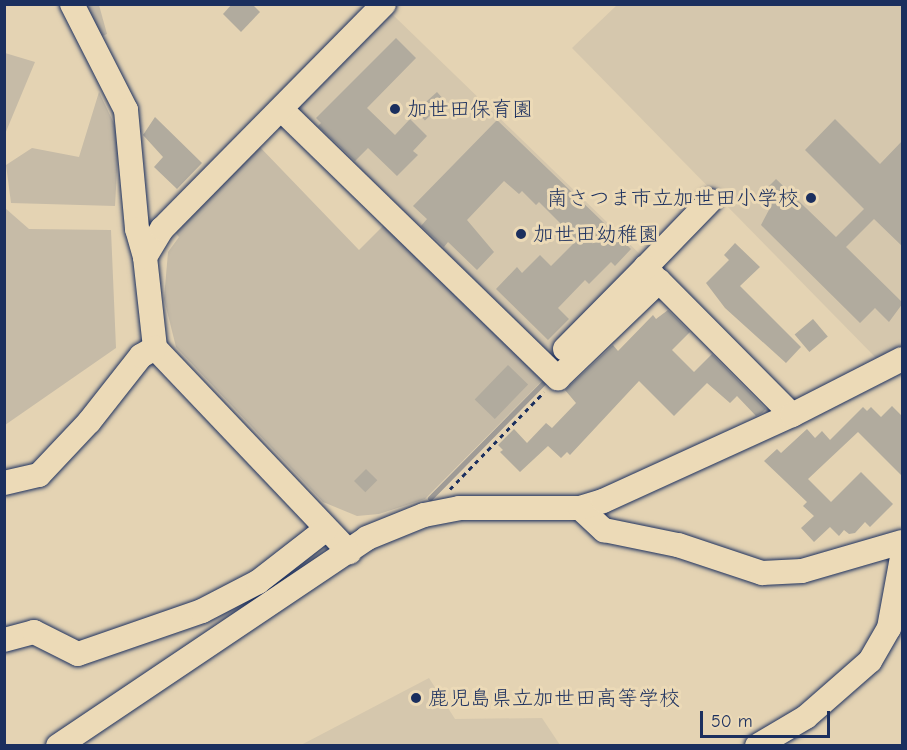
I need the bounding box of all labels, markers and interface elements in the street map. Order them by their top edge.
place label: 加世田保育園 [407,96,533,122]
marker: 加世田保育園 [388,102,402,116]
place label: 南さつま市立加世田小学校 [547,185,799,211]
marker: 南さつま市立加世田小学校 [804,191,818,205]
place label: 加世田幼稚園 [533,221,659,247]
marker: 加世田幼稚園 [514,227,528,241]
place label: 鹿児島県立加世田高等学校 [428,685,680,711]
marker: 鹿児島県立加世田高等学校 [409,691,423,705]
scale bar [703,699,834,737]
text: 50 m [711,711,753,732]

